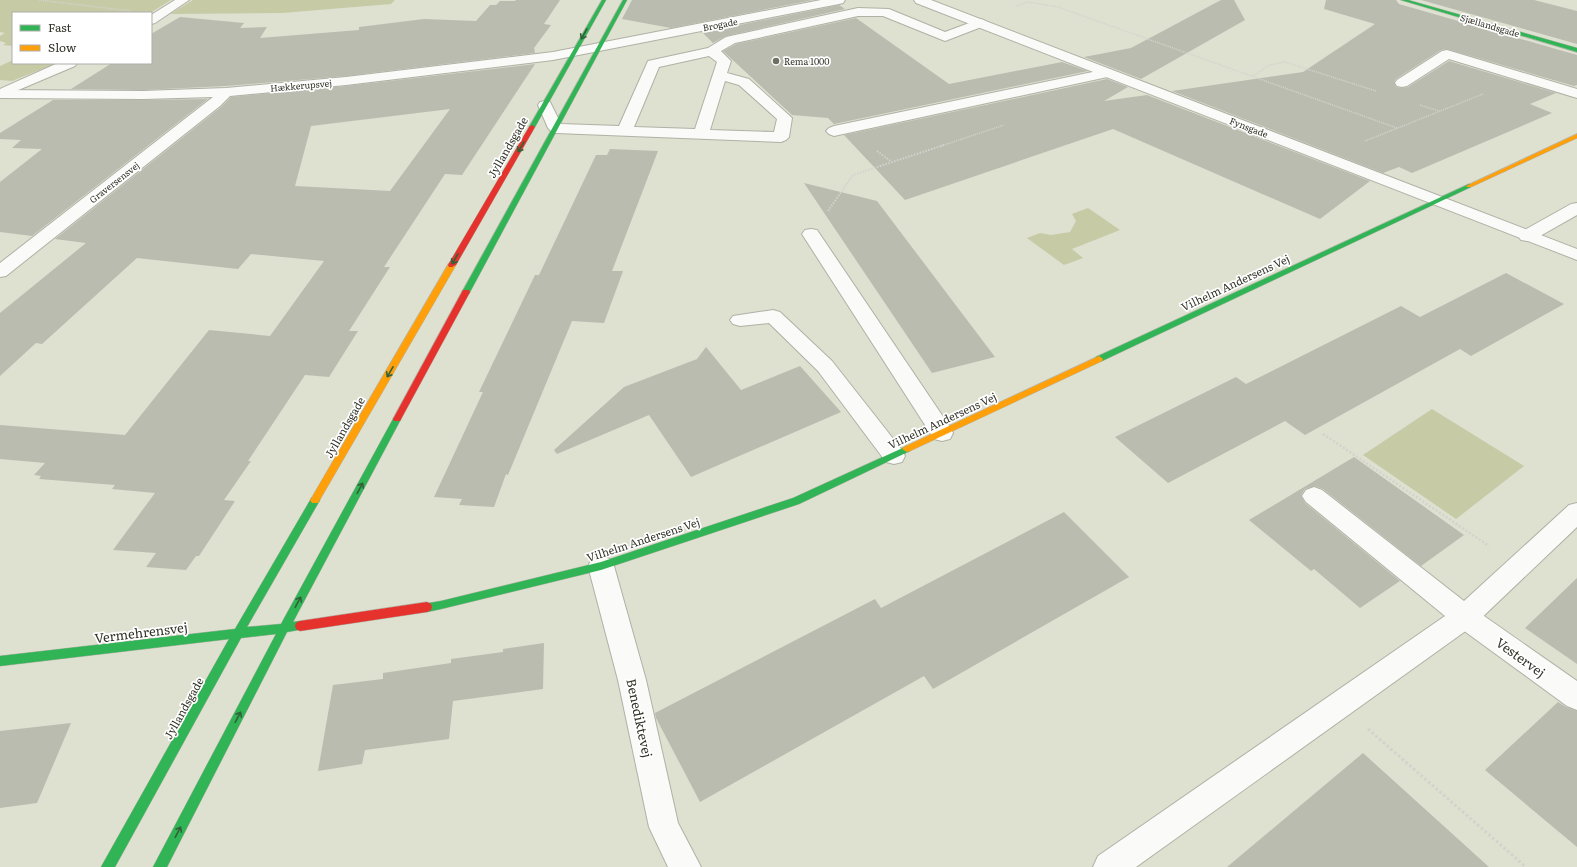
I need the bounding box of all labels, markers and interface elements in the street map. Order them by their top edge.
street label: Sjællandsgade [1459,10,1522,40]
legend [12,12,152,64]
street label: Brogade [701,14,739,34]
text: Fast [48,18,72,36]
one-way arrow [580,28,588,40]
text: Slow [48,38,77,56]
place label: Rema 1000 [784,54,830,68]
marker: Rema 1000 [771,56,781,66]
street label: Hækkerupsvej [269,75,333,95]
street label: Jyllandsgade [483,113,531,181]
street label: Fynsgade [1228,113,1271,141]
one-way arrow [516,141,524,153]
street label: Graversensvej [86,158,142,206]
street label: Vilhelm Andersens Vej [1178,250,1292,314]
one-way arrow [451,253,459,265]
one-way arrow [385,366,393,378]
street label: Vilhelm Andersens Vej [885,388,999,452]
street label: Jyllandsgade [320,393,368,461]
one-way arrow [357,482,365,494]
street label: Vilhelm Andersens Vej [584,513,702,565]
one-way arrow [295,596,303,608]
street label: Vermehrensvej [93,617,189,647]
street label: Vestervej [1492,633,1550,681]
street label: Jyllandsgade [159,674,207,742]
street label: Benediktevej [622,677,658,759]
one-way arrow [234,711,242,723]
one-way arrow [174,827,182,839]

